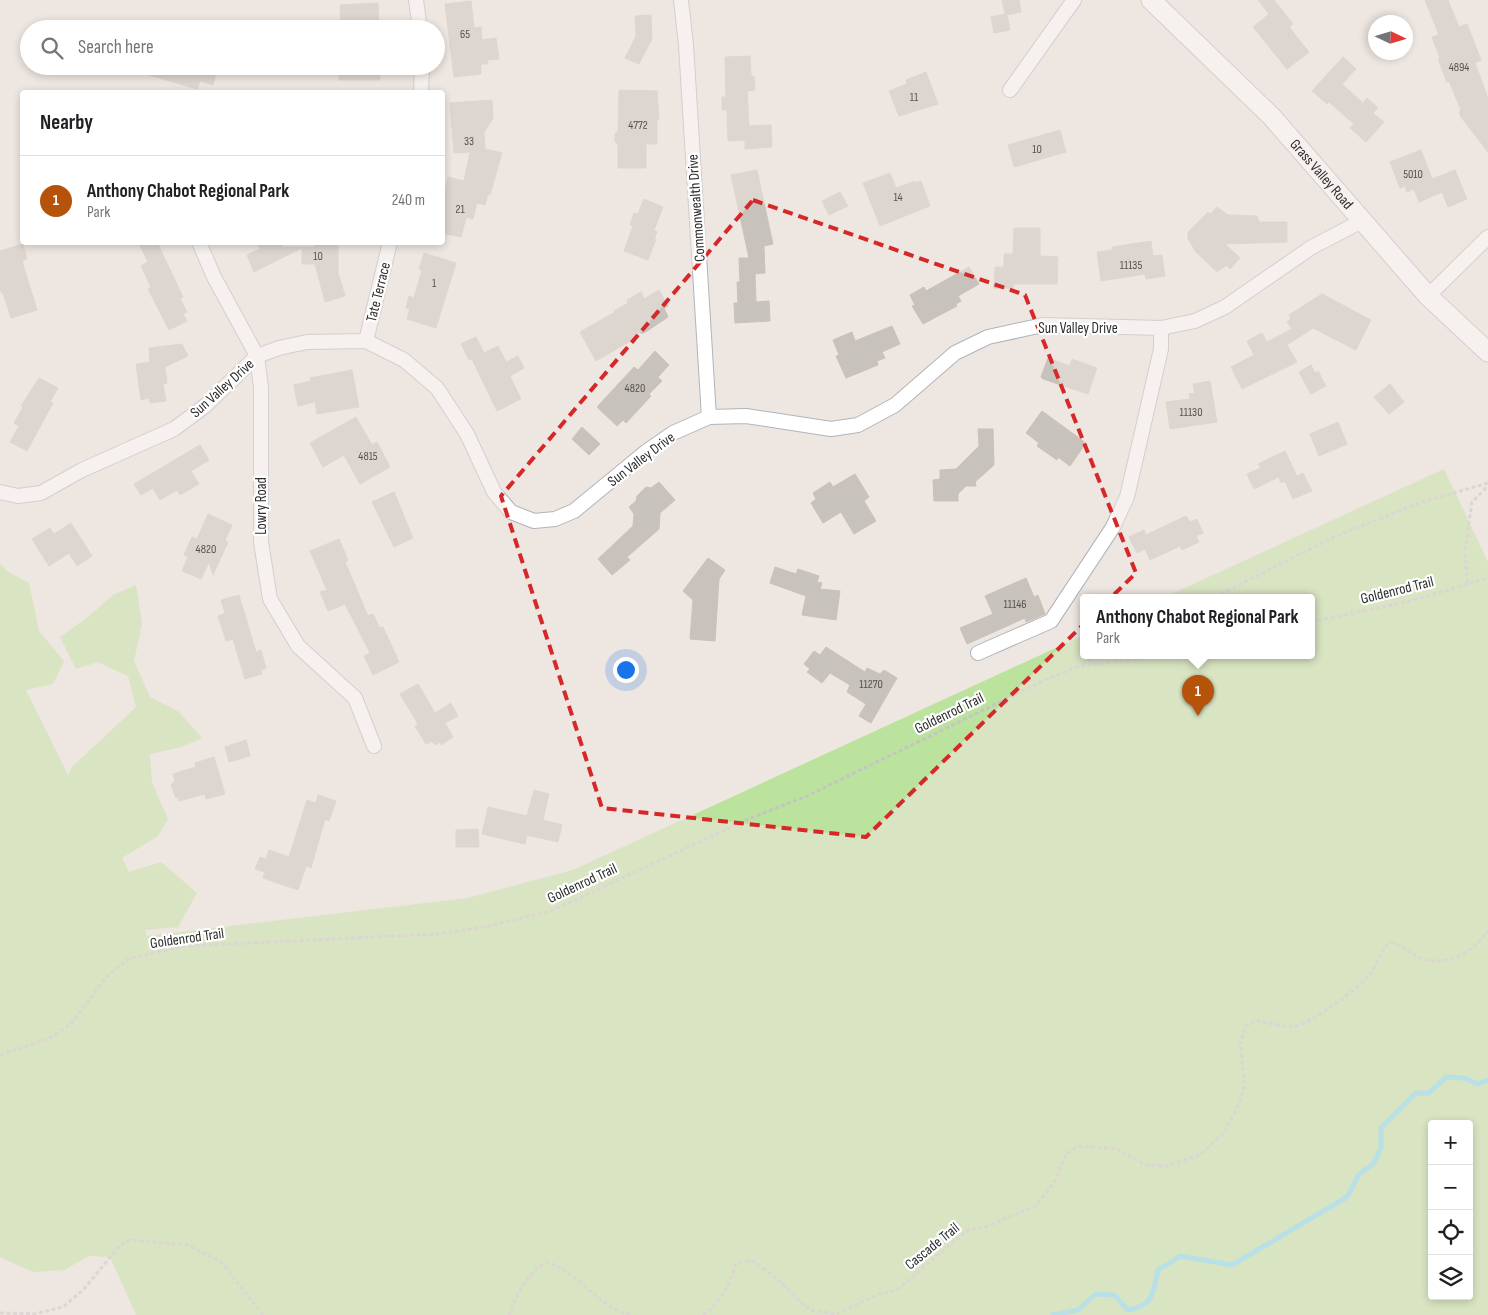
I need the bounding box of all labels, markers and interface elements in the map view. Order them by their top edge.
north arrow [1368,15,1413,60]
search box [20,20,445,75]
house number: 65 [460,27,470,42]
icon: search [38,34,66,62]
text: Search here [78,36,154,59]
house number: 4894 [1449,60,1469,75]
house number: 11 [910,90,919,105]
text: Nearby [40,110,93,135]
house number: 4772 [628,118,648,133]
house number: 33 [464,134,474,149]
street label: Grass Valley Road [1286,135,1357,214]
house number: 10 [1032,142,1042,157]
street label: Commonwealth Drive [683,154,710,262]
house number: 5010 [1403,167,1423,182]
text: Anthony Chabot Regional Park [87,180,289,203]
house number: 14 [893,190,903,205]
text: 1 [53,191,59,210]
text: 240 m [392,191,425,210]
house number: 21 [455,202,465,217]
text: Park [87,203,110,222]
house number: 10 [313,249,323,264]
house number: 11135 [1120,258,1142,273]
street label: Tate Terrace [362,260,395,324]
house number: 1 [432,276,437,291]
street label: Sun Valley Drive [1038,319,1118,338]
street label: Sun Valley Drive [186,355,258,422]
house number: 4820 [625,381,645,396]
house number: 11130 [1180,405,1202,420]
street label: Sun Valley Drive [604,428,679,491]
house number: 4815 [358,449,378,464]
street label: Lowry Road [252,477,271,535]
house number: 4820 [196,542,216,557]
street label: Goldenrod Trail [1359,572,1436,609]
popup [1080,594,1315,659]
house number: 11146 [1004,597,1026,612]
text: Anthony Chabot Regional Park [1096,606,1299,629]
text: Park [1096,629,1120,648]
your location [613,657,639,683]
pin: 1 [1182,675,1214,716]
house number: 11270 [859,677,883,692]
street label: Goldenrod Trail [912,689,987,738]
street label: Goldenrod Trail [544,859,620,908]
street label: Goldenrod Trail [149,924,225,953]
map controls [1428,1120,1473,1300]
button: + [1428,1120,1473,1165]
button: − [1428,1165,1473,1210]
button: locate [1428,1210,1473,1255]
street label: Cascade Trail [901,1219,963,1274]
button: layers [1428,1255,1473,1300]

